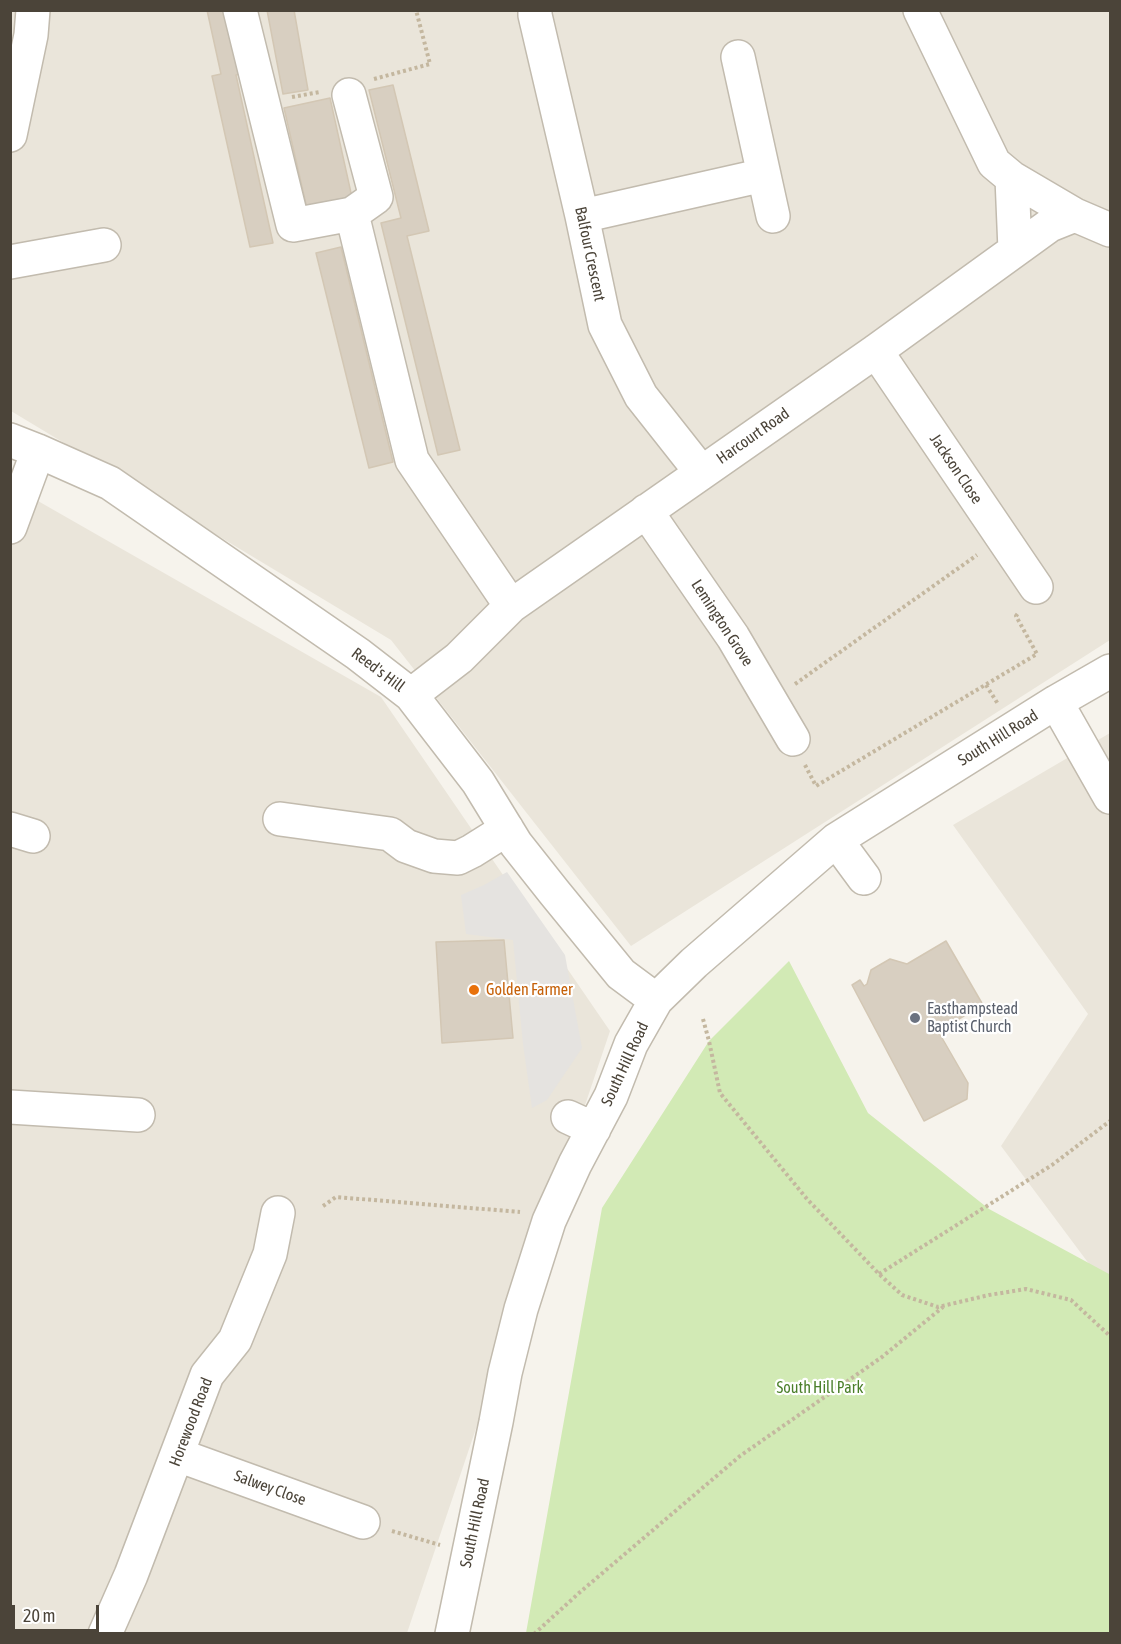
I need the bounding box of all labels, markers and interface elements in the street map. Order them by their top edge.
street label: Balfour Crescent [571,205,609,303]
street label: Harcourt Road [713,404,793,468]
street label: Jackson Close [926,430,986,508]
street label: Lemington Grove [687,576,757,670]
street label: Reed's Hill [348,644,408,696]
street label: South Hill Road [954,706,1042,770]
place label: Golden Farmer [486,980,573,1000]
marker: Golden Farmer [467,983,481,997]
place label: Easthampstead Baptist Church [927,999,1018,1037]
marker: Easthampstead Baptist Church [908,1011,922,1025]
street label: South Hill Road [597,1019,653,1109]
street label: Horewood Road [165,1375,217,1469]
park label: South Hill Park [777,1378,863,1398]
street label: Salwey Close [231,1466,309,1510]
street label: South Hill Road [456,1477,494,1569]
scale bar [15,1593,102,1631]
text: 20 m [23,1605,55,1626]

